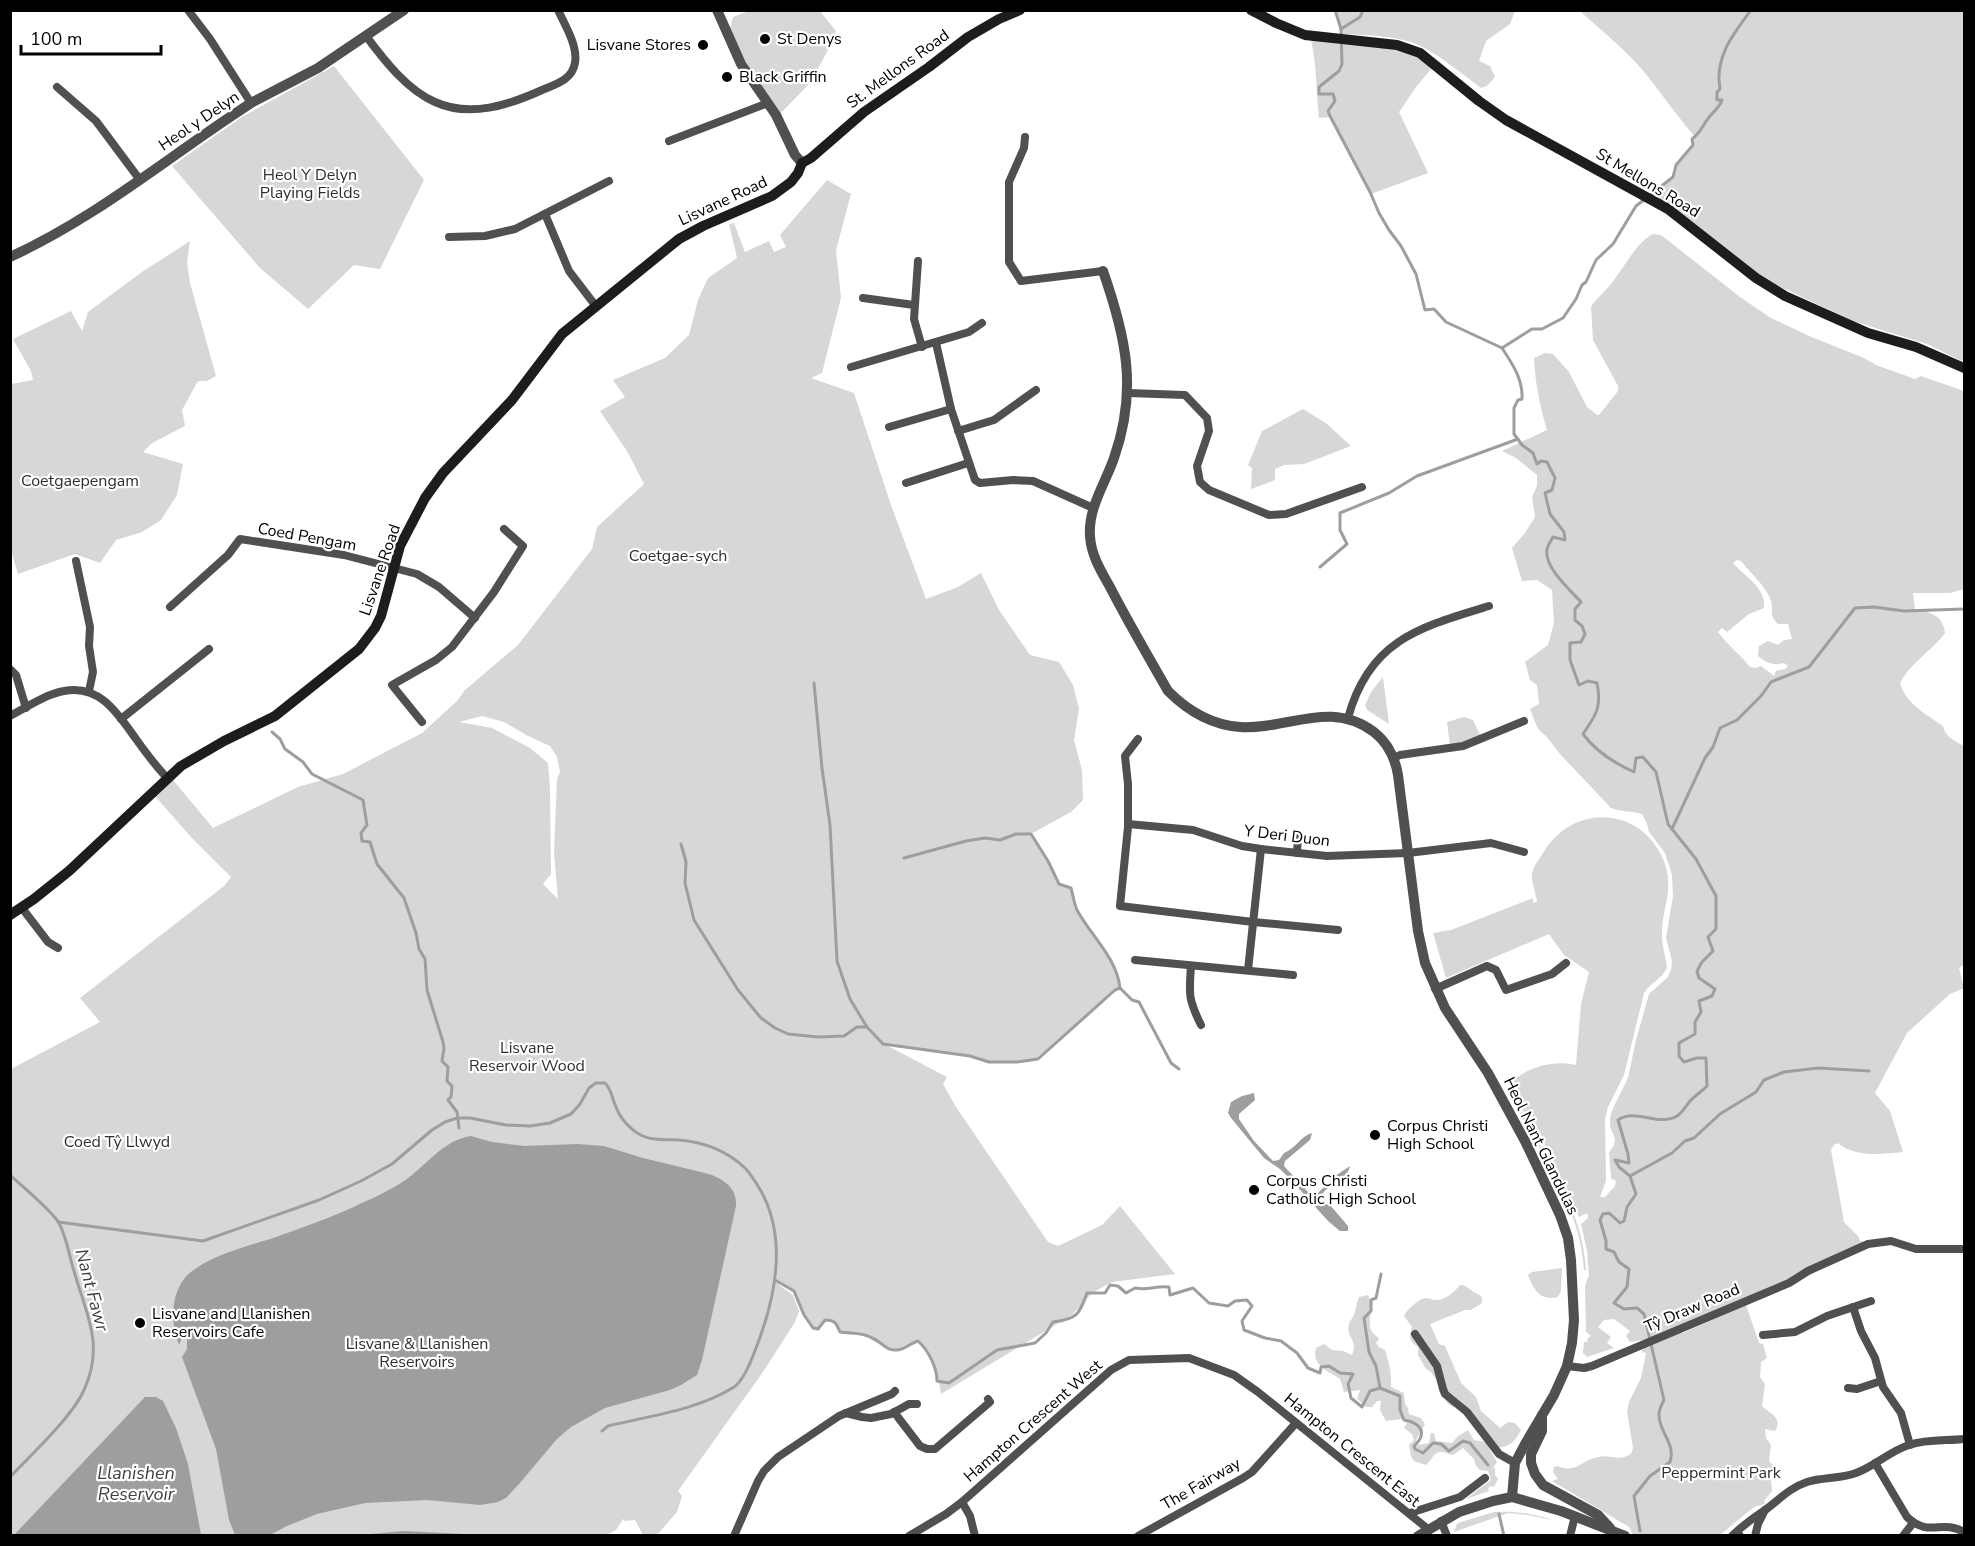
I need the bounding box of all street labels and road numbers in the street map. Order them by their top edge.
street label: St. Mellons Road [842,24,954,114]
street label: Heol y Delyn [154,86,244,156]
street label: St Mellons Road [1592,143,1704,223]
street label: Lisvane Road [675,171,771,231]
street label: Coed Pengam [256,517,358,557]
street label: Lisvane Road [354,521,406,619]
street label: Y Deri Duon [1242,820,1331,852]
street label: Heol Nant Glandulas [1498,1073,1584,1219]
street label: Tŷ Draw Road [1641,1278,1743,1338]
street label: Hampton Crescent West [959,1354,1107,1487]
street label: Hampton Crescent East [1279,1388,1425,1512]
street label: The Fairway [1157,1452,1245,1516]

